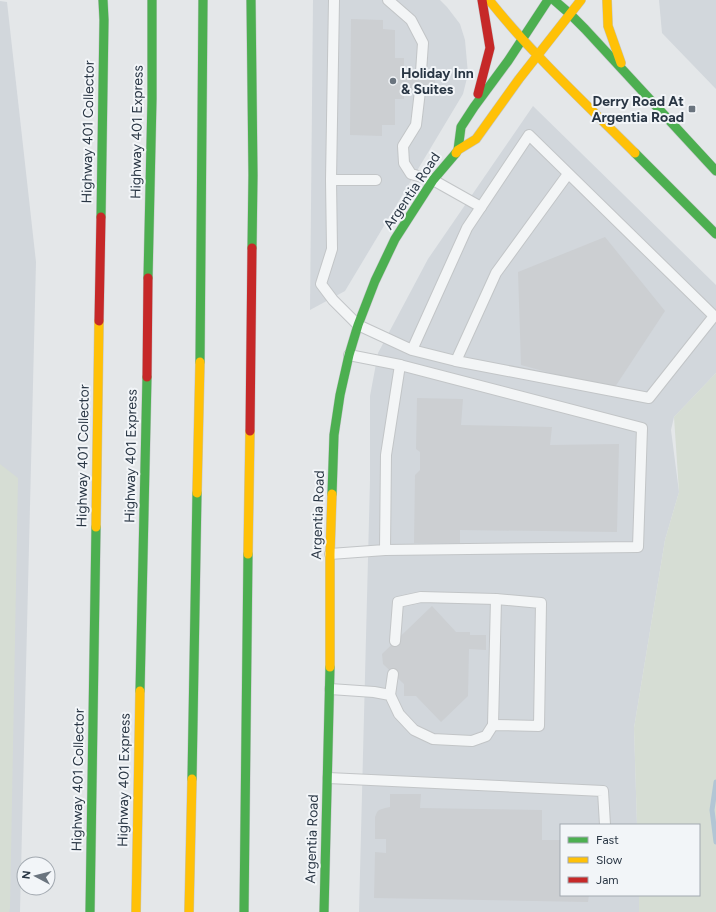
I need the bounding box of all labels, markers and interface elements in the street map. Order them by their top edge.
street label: Highway 401 Collector [78,60,98,204]
street label: Highway 401 Express [127,65,147,199]
place label: Holiday Inn & Suites [401,65,474,98]
marker: Holiday Inn & Suites [388,76,398,86]
place label: Derry Road At Argentia Road [592,93,684,126]
marker: Derry Road At Argentia Road [687,104,697,114]
street label: Argentia Road [380,149,444,233]
street label: Highway 401 Collector [73,384,93,528]
street label: Highway 401 Express [121,389,141,523]
street label: Argentia Road [308,470,328,560]
street label: Highway 401 Collector [68,708,88,852]
street label: Highway 401 Express [114,713,134,847]
street label: Argentia Road [302,794,322,884]
legend [560,824,700,896]
text: Fast [596,833,619,847]
text: Slow [596,853,623,867]
north arrow [16,856,56,896]
text: N [20,870,34,880]
text: Jam [596,873,619,887]

